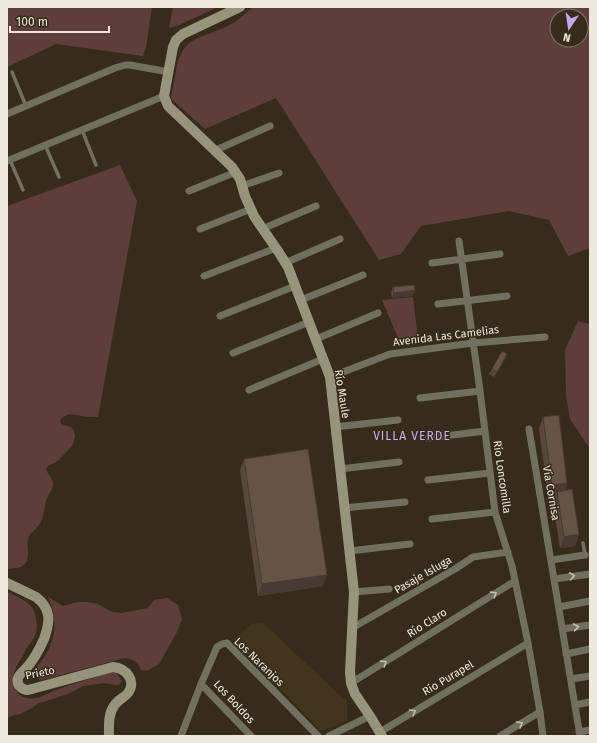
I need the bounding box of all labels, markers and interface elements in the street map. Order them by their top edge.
scale bar [10,8,109,34]
north arrow [549,8,589,48]
text: 100 m [16,15,48,29]
text: N [562,30,572,44]
street label: Avenida Las Camelias [392,323,500,349]
street label: Río Maule [332,369,352,419]
district label: VILLA VERDE [373,429,451,443]
street label: Río Loncomilla [490,440,514,514]
street label: Vía Cornisa [540,465,562,521]
street label: Pasaje Isluga [392,553,454,597]
one-way arrow [569,572,575,581]
one-way arrow [490,591,497,599]
street label: Río Claro [405,606,449,640]
one-way arrow [573,623,579,632]
street label: Los Naranjos [231,635,287,689]
street label: Río Purapel [420,658,476,698]
one-way arrow [380,660,387,667]
street label: Prieto [24,664,56,682]
street label: Los Boldos [211,678,257,726]
one-way arrow [409,709,416,716]
one-way arrow [516,722,523,729]

